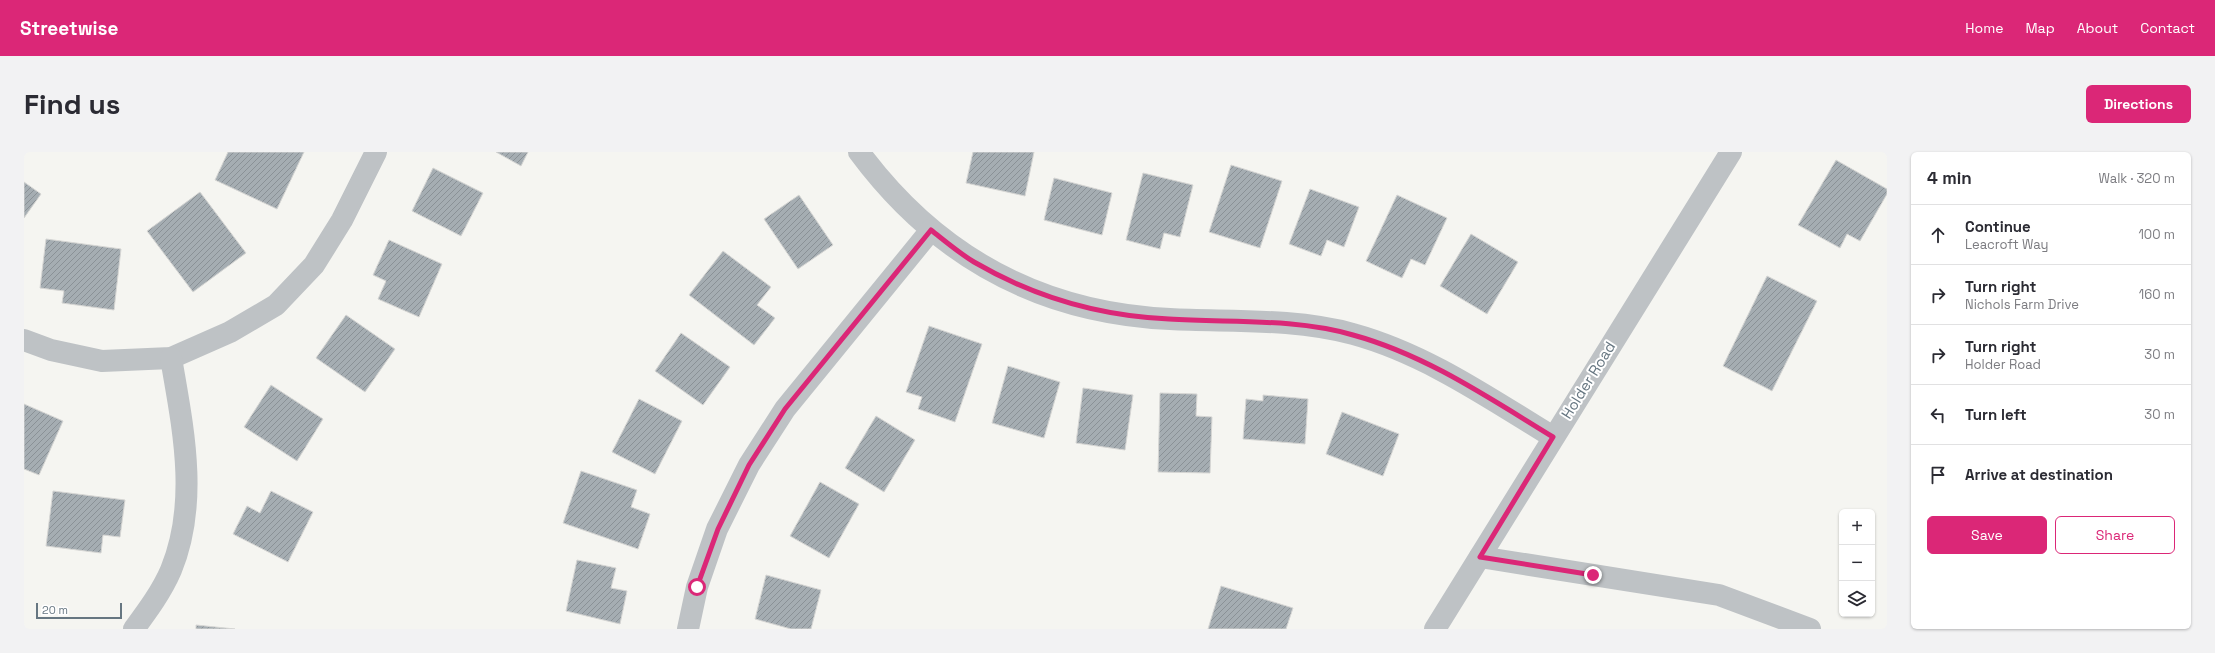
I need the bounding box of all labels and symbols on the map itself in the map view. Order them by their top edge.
street label: Holder Road [1557,338,1619,422]
route end [1584,566,1602,584]
route start [688,578,706,596]
scale bar [36,601,122,620]

